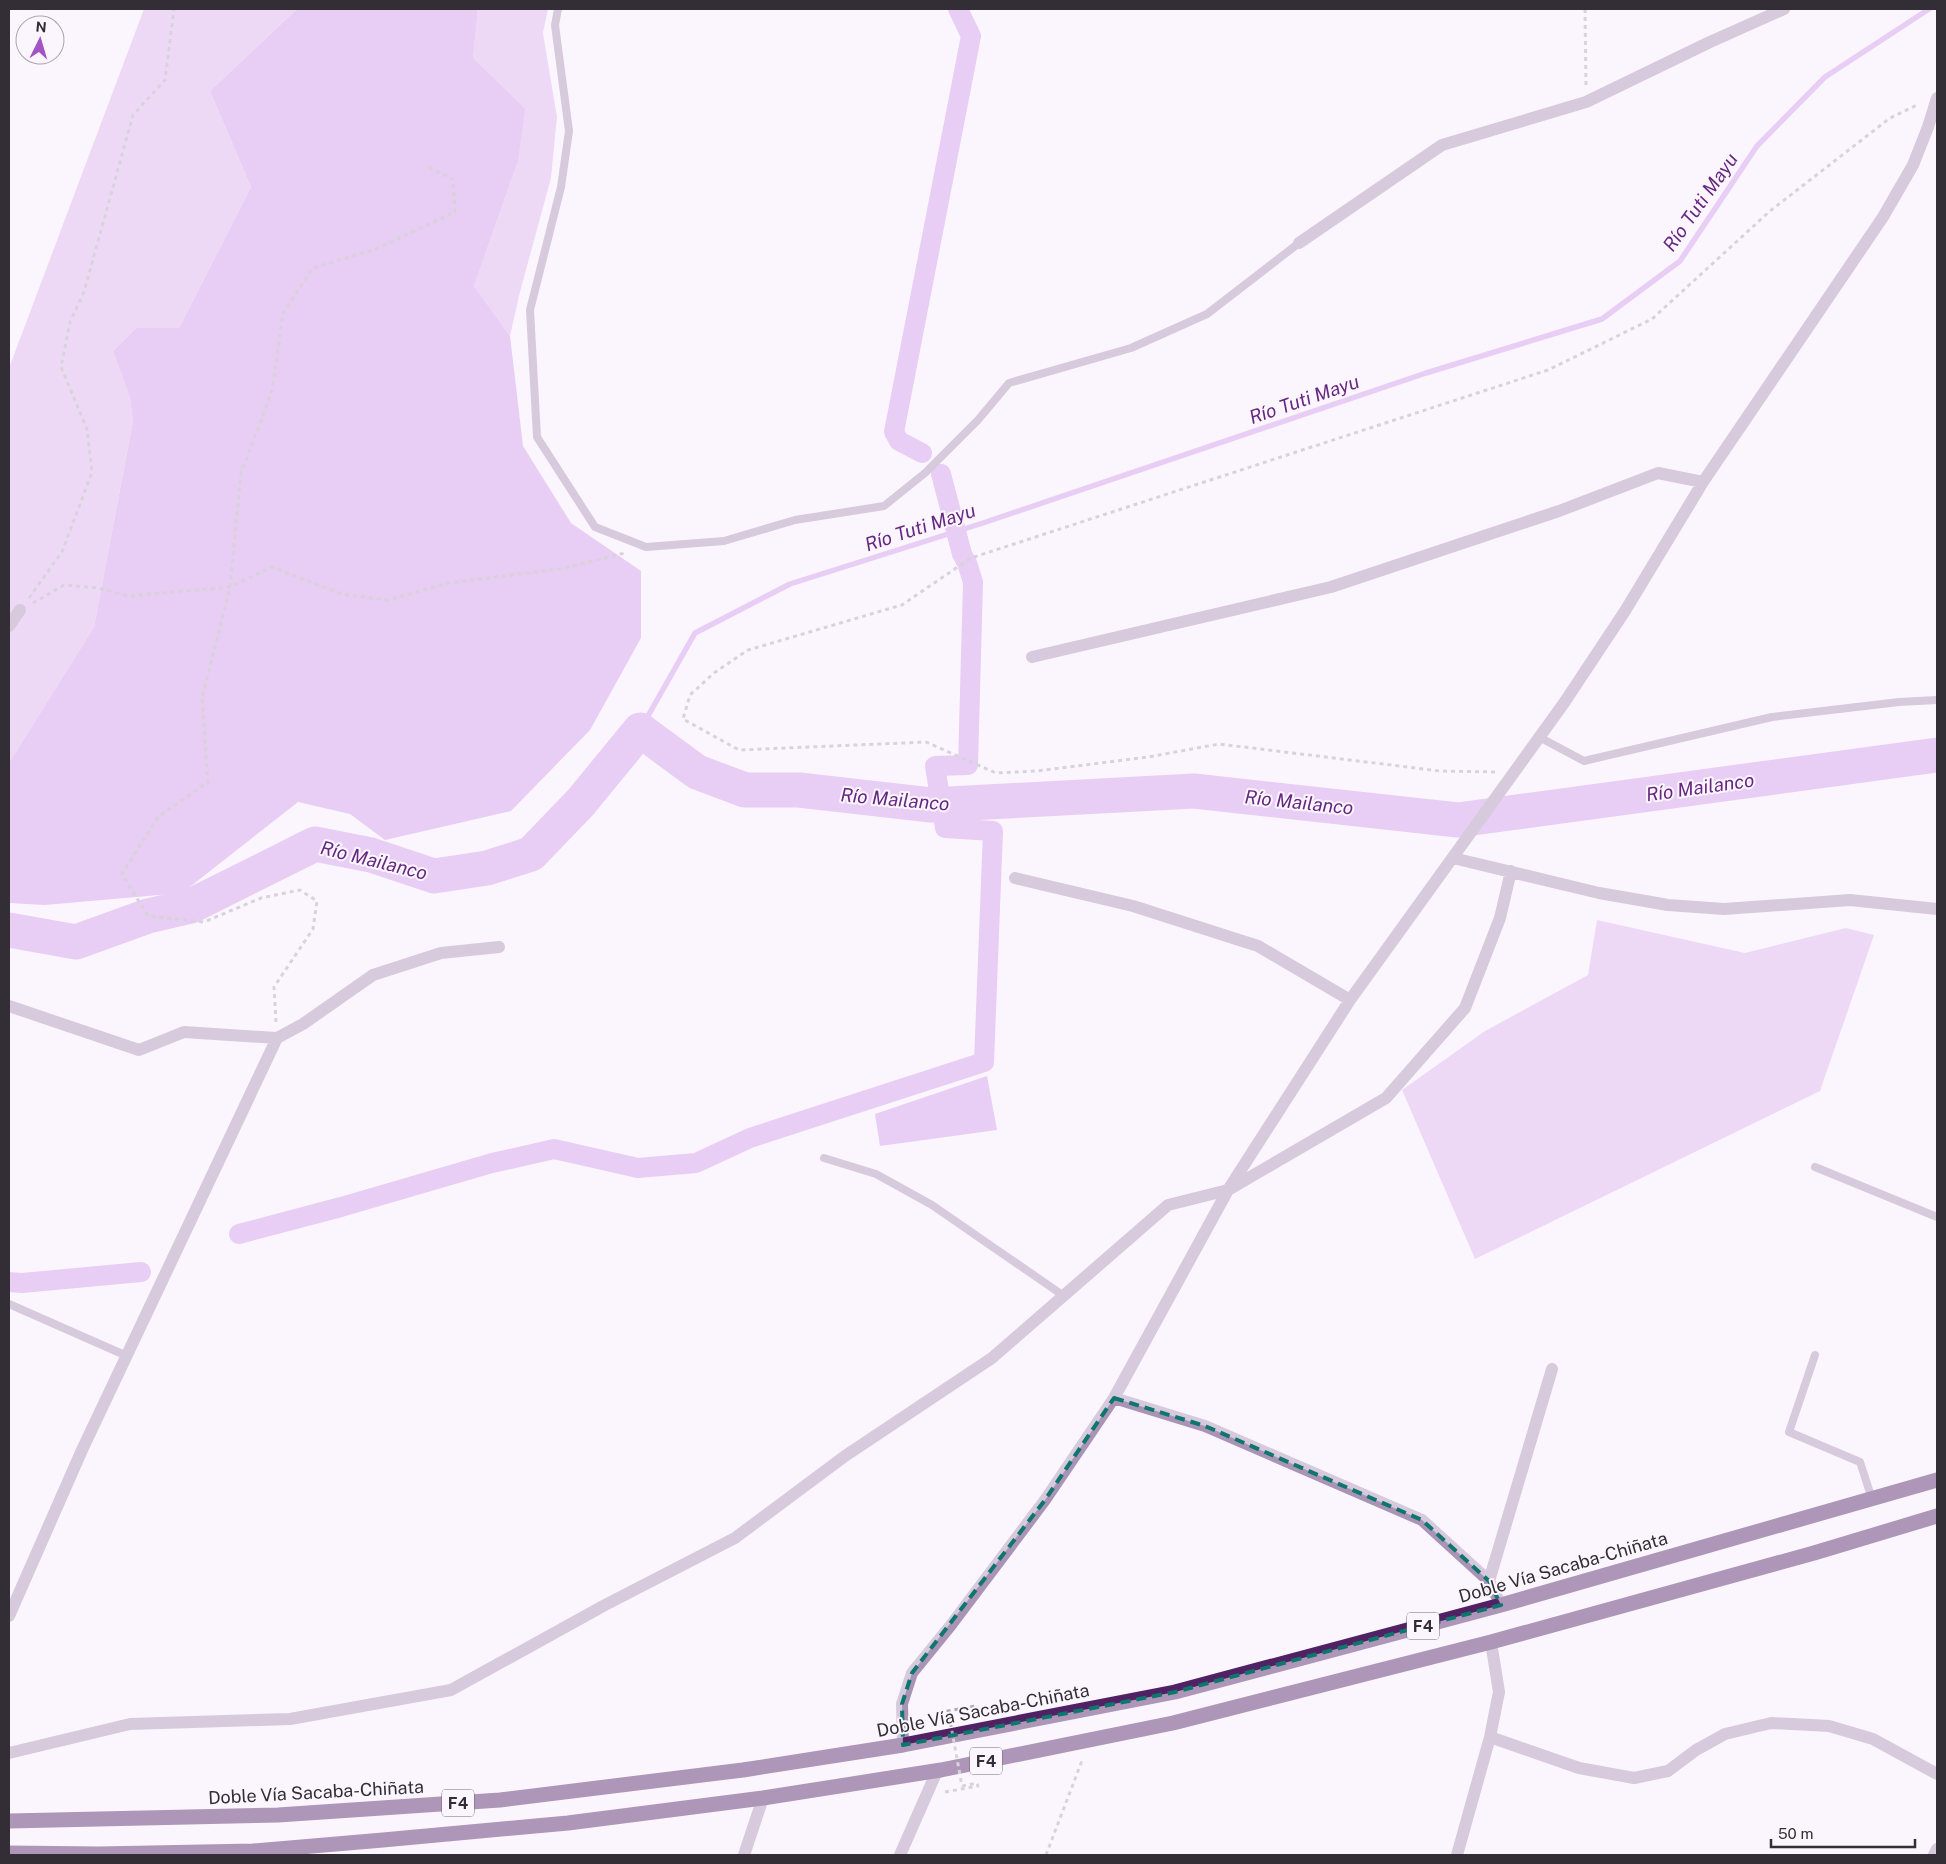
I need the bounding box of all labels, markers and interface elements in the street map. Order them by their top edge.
north arrow [15,15,65,65]
text: N [35,19,47,35]
water label: Río Tuti Mayu [1658,149,1742,255]
water label: Río Tuti Mayu [1246,370,1362,428]
water label: Río Tuti Mayu [862,499,978,555]
water label: Río Mailanco [1644,769,1756,805]
water label: Río Mailanco [840,783,950,815]
water label: Río Mailanco [1244,785,1354,819]
water label: Río Mailanco [318,836,430,884]
street label: Doble Vía Sacaba-Chiñata [1456,1527,1670,1607]
road number: F4 [1407,1612,1439,1640]
street label: Doble Vía Sacaba-Chiñata [875,1679,1091,1741]
road number: F4 [970,1748,1002,1774]
street label: Doble Vía Sacaba-Chiñata [207,1776,425,1808]
road number: F4 [442,1790,474,1816]
scale bar [1771,1816,1915,1848]
text: 50 m [1778,1825,1813,1842]

